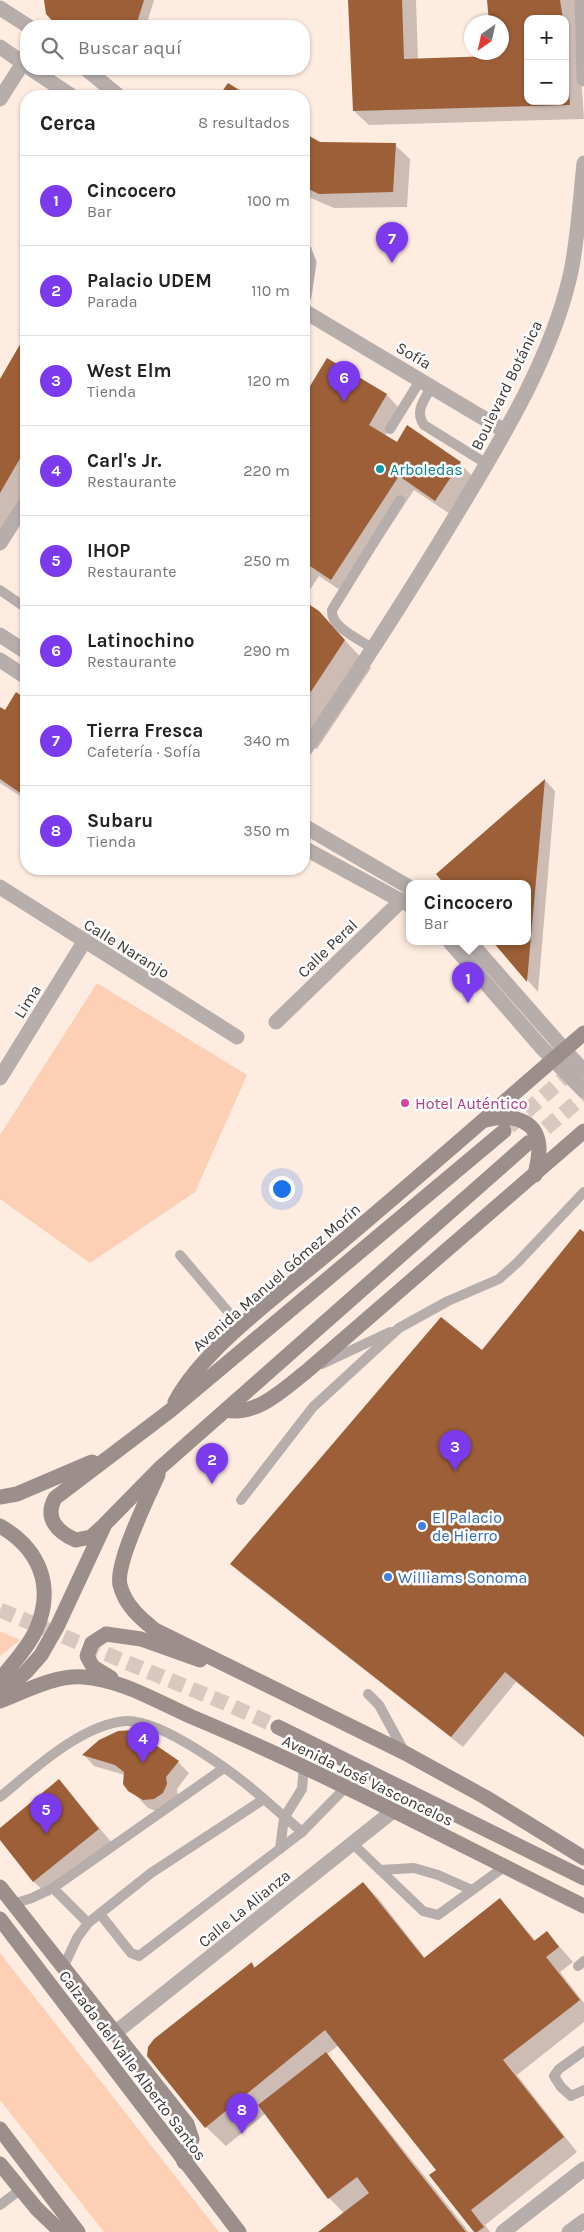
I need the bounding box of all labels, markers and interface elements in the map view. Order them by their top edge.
north arrow [464,15,509,60]
map controls [524,15,569,105]
button: + [524,15,569,60]
search box [20,20,310,75]
icon: search [38,34,66,62]
text: Buscar aquí [78,37,182,59]
button: − [524,60,569,105]
text: Cerca [40,111,96,135]
text: 8 resultados [198,113,290,132]
text: Cincocero [87,180,176,202]
text: 1 [53,191,59,210]
text: 100 m [247,191,290,210]
text: Bar [87,202,112,221]
pin: 7 [376,222,408,263]
text: Palacio UDEM [87,270,212,292]
text: 2 [51,281,61,300]
text: 110 m [251,281,290,300]
text: Parada [87,292,138,311]
street label: Boulevard Botánica [467,317,546,453]
street label: Sofía [393,338,435,373]
text: West Elm [87,360,172,382]
pin: 6 [328,361,360,402]
text: 3 [51,371,61,390]
text: 120 m [247,371,290,390]
text: Tienda [87,382,136,401]
text: Carl's Jr. [87,450,162,472]
place label: Arboledas [390,460,463,479]
text: 4 [51,461,61,480]
text: 220 m [243,461,290,480]
marker: Arboledas [374,463,386,475]
text: Restaurante [87,472,176,491]
text: IHOP [87,540,130,562]
text: 5 [51,551,61,570]
text: 250 m [243,551,290,570]
text: Restaurante [87,562,176,581]
text: Latinochino [87,630,195,652]
text: 6 [51,641,61,660]
text: 290 m [243,641,290,660]
text: Restaurante [87,652,176,671]
text: Tierra Fresca [87,720,203,742]
text: 7 [52,731,60,750]
text: 340 m [243,731,290,750]
text: Cafetería · Sofía [87,742,201,761]
text: Subaru [87,810,153,832]
text: 8 [51,821,61,840]
text: 350 m [243,821,290,840]
text: Tienda [87,832,136,851]
popup [406,880,531,945]
text: Cincocero [424,892,513,914]
text: Bar [424,914,448,933]
street label: Calle Naranjo [80,915,173,982]
street label: Calle Peral [294,915,361,982]
pin: 1 [452,962,484,1003]
street label: Lima [10,981,45,1022]
place label: Hotel Auténtico [415,1094,528,1113]
marker: Hotel Auténtico [399,1097,411,1109]
your location [269,1176,295,1202]
street label: Avenida Manuel Gómez Morín [189,1199,364,1355]
pin: 3 [439,1430,471,1471]
pin: 2 [196,1443,228,1484]
place label: El Palacio de Hierro [432,1508,502,1545]
marker: El Palacio de Hierro [416,1520,428,1532]
place label: Williams Sonoma [398,1568,527,1587]
marker: Williams Sonoma [382,1571,394,1583]
pin: 4 [127,1722,159,1763]
street label: Avenida José Vasconcelos [279,1731,456,1830]
pin: 5 [30,1793,62,1834]
street label: Calle La Alianza [194,1865,294,1951]
street label: Calzada del Valle Alberto Santos [55,1967,210,2164]
pin: 8 [226,2093,258,2134]

